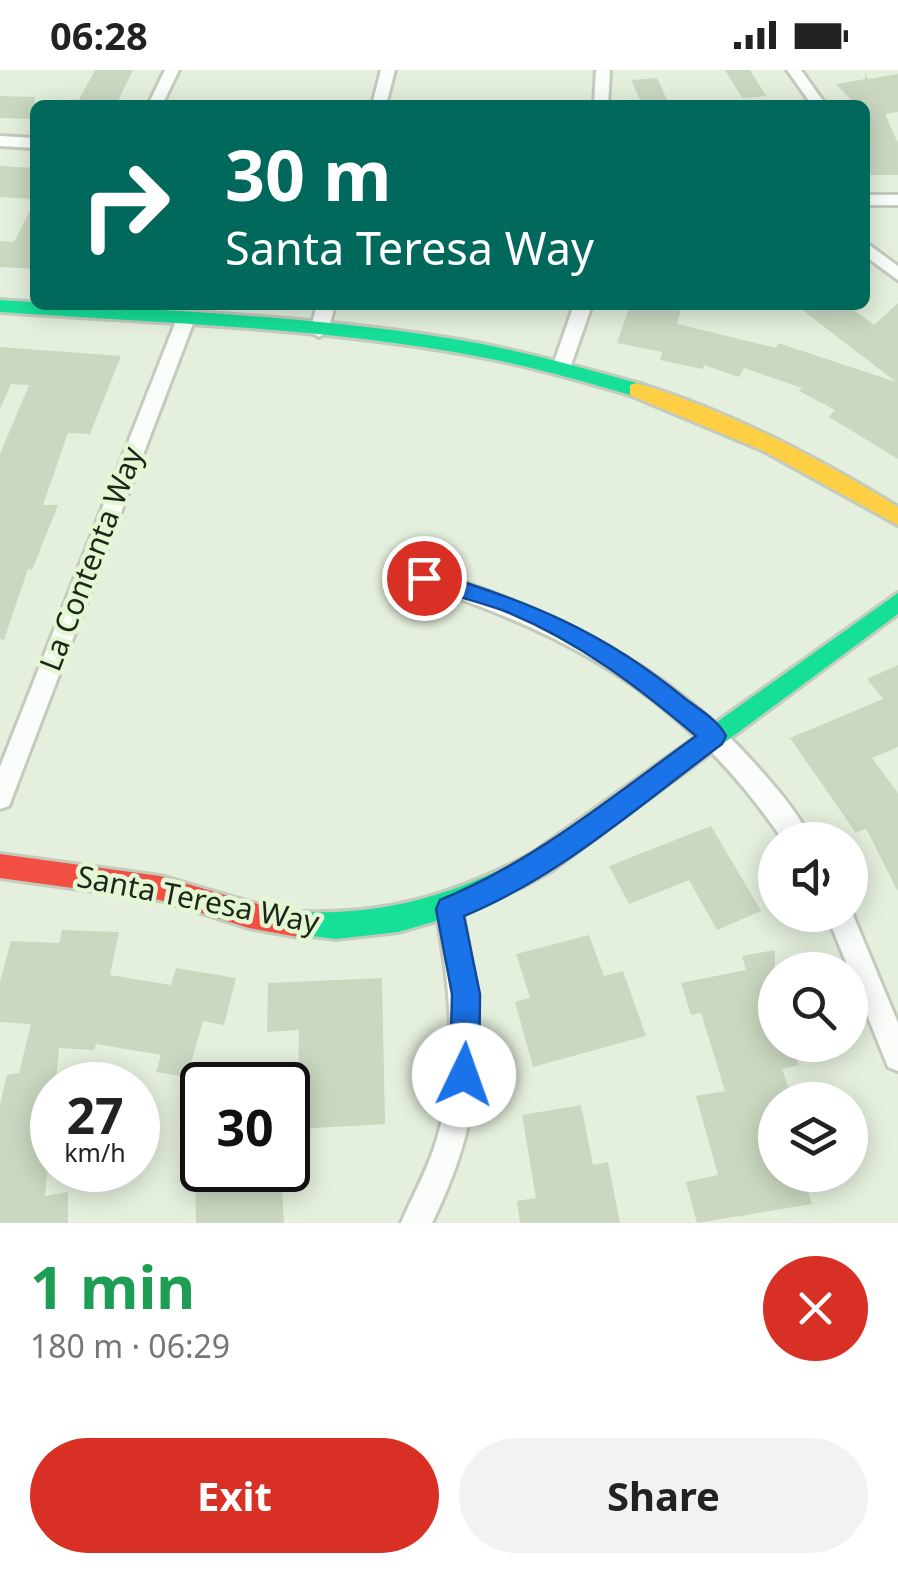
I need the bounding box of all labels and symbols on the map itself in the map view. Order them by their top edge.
street label: La Contenta Way [29,440,152,677]
pin [382,536,467,621]
street label: Santa Teresa Way [74,855,324,942]
position arrow [412,1023,516,1127]
speed limit sign: 30 [180,1062,310,1192]

